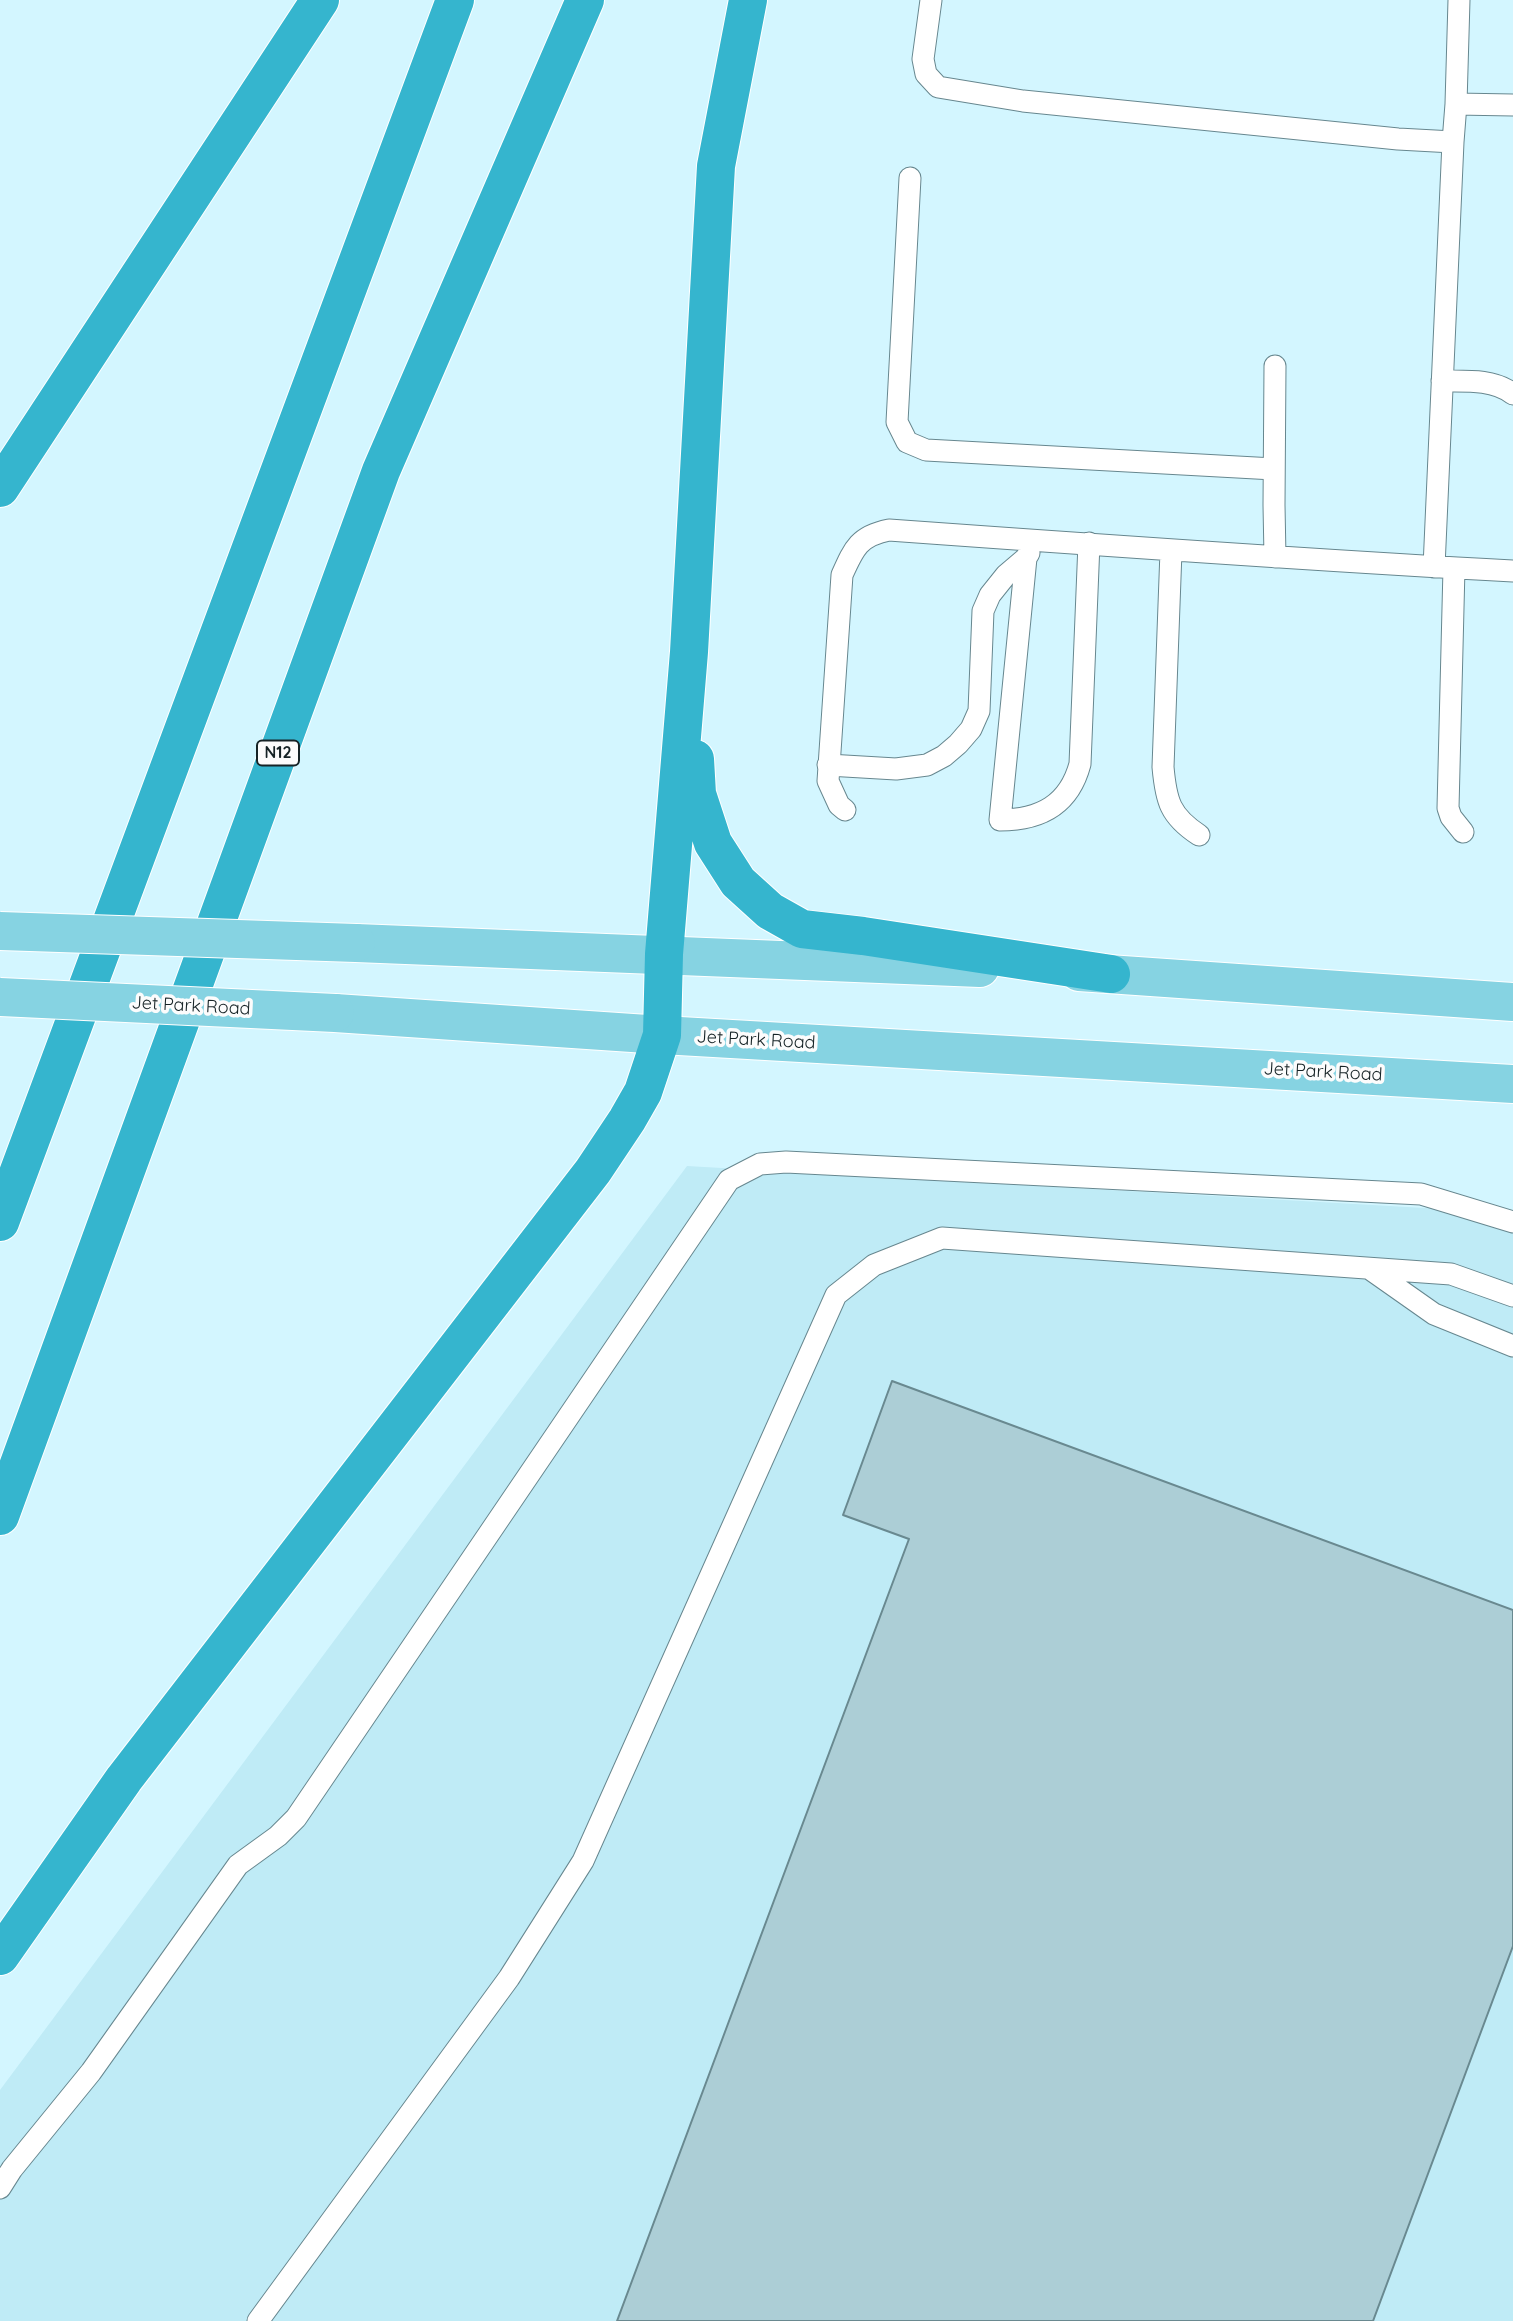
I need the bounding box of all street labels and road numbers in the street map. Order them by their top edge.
road number: N12 [257,740,299,766]
street label: Jet Park Road [131,992,251,1020]
street label: Jet Park Road [696,1026,816,1054]
street label: Jet Park Road [1263,1058,1383,1086]

